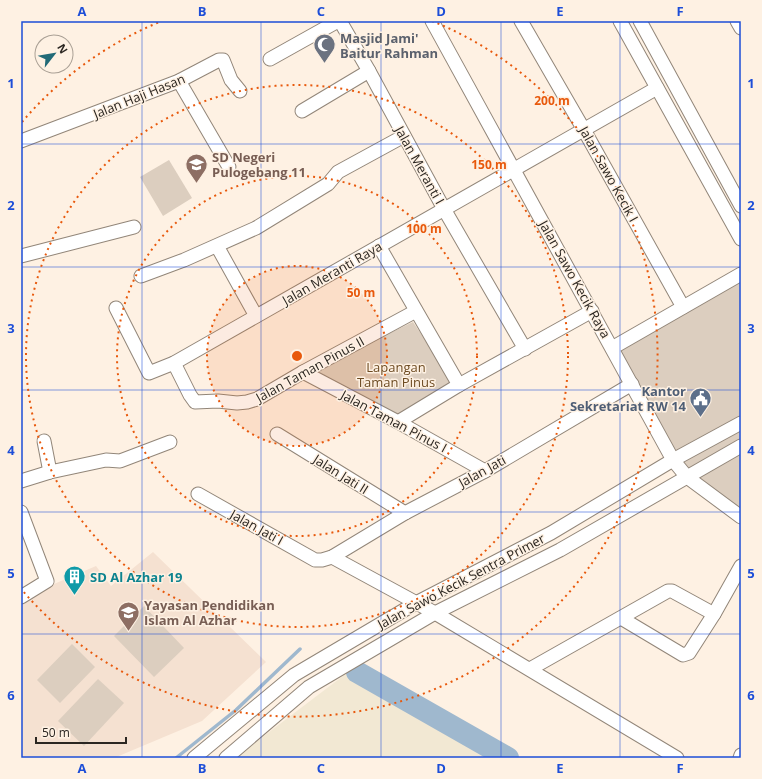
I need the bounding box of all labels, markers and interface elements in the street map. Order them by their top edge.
text: A [78,2,87,20]
text: B [198,2,207,20]
text: C [317,2,325,20]
text: D [436,2,446,20]
text: E [556,2,564,20]
text: F [676,2,684,20]
place label: Masjid Jami' Baitur Rahman [340,29,438,62]
mosque icon: Masjid Jami' Baitur Rahman [312,32,338,65]
north arrow [34,34,74,74]
text: N [54,41,72,56]
street label: Jalan Haji Hasan [89,69,188,123]
text: 1 [7,74,15,92]
text: 1 [747,74,755,92]
text: 200 m [534,92,570,109]
street label: Jalan Meranti I [390,121,449,207]
street label: Jalan Sawo Kecik I [574,121,643,225]
place label: SD Negeri Pulogebang 11 [212,148,306,181]
school or university icon: SD Negeri Pulogebang 11 [184,151,210,184]
text: 150 m [471,156,507,173]
text: 2 [7,196,15,214]
text: 2 [747,196,755,214]
street label: Jalan Sawo Kecik Raya [534,215,615,341]
text: 100 m [406,220,442,237]
street label: Jalan Meranti Raya [277,237,385,310]
text: 50 m [347,284,375,301]
text: 3 [7,319,15,337]
text: 3 [747,319,755,337]
street label: Jalan Taman Pinus II [251,332,367,407]
centre of rings [290,349,304,363]
park label: Lapangan Taman Pinus [357,358,435,391]
place label: Kantor Sekretariat RW 14 [570,382,687,415]
street label: Jalan Taman Pinus I [336,384,450,457]
public building icon: Kantor Sekretariat RW 14 [688,385,714,418]
text: 4 [7,441,15,459]
text: 4 [747,441,755,459]
street label: Jalan Jati II [308,449,372,498]
street label: Jalan Jati [453,451,509,492]
street label: Jalan Jati I [225,504,287,549]
street label: Jalan Sawo Kecik Sentra Primer [372,529,548,634]
text: 5 [7,564,15,582]
building icon: SD Al Azhar 19 [61,564,87,597]
text: 5 [747,564,755,582]
place label: SD Al Azhar 19 [90,568,182,586]
place label: Yayasan Pendidikan Islam Al Azhar [144,596,275,629]
school or university icon: Yayasan Pendidikan Islam Al Azhar [115,599,141,632]
text: 6 [7,686,15,704]
text: 6 [747,686,755,704]
scale bar [36,719,126,745]
text: 50 m [42,724,70,741]
text: A [78,759,87,777]
text: B [198,759,207,777]
text: C [317,759,325,777]
text: D [436,759,446,777]
text: E [556,759,564,777]
text: F [676,759,684,777]

